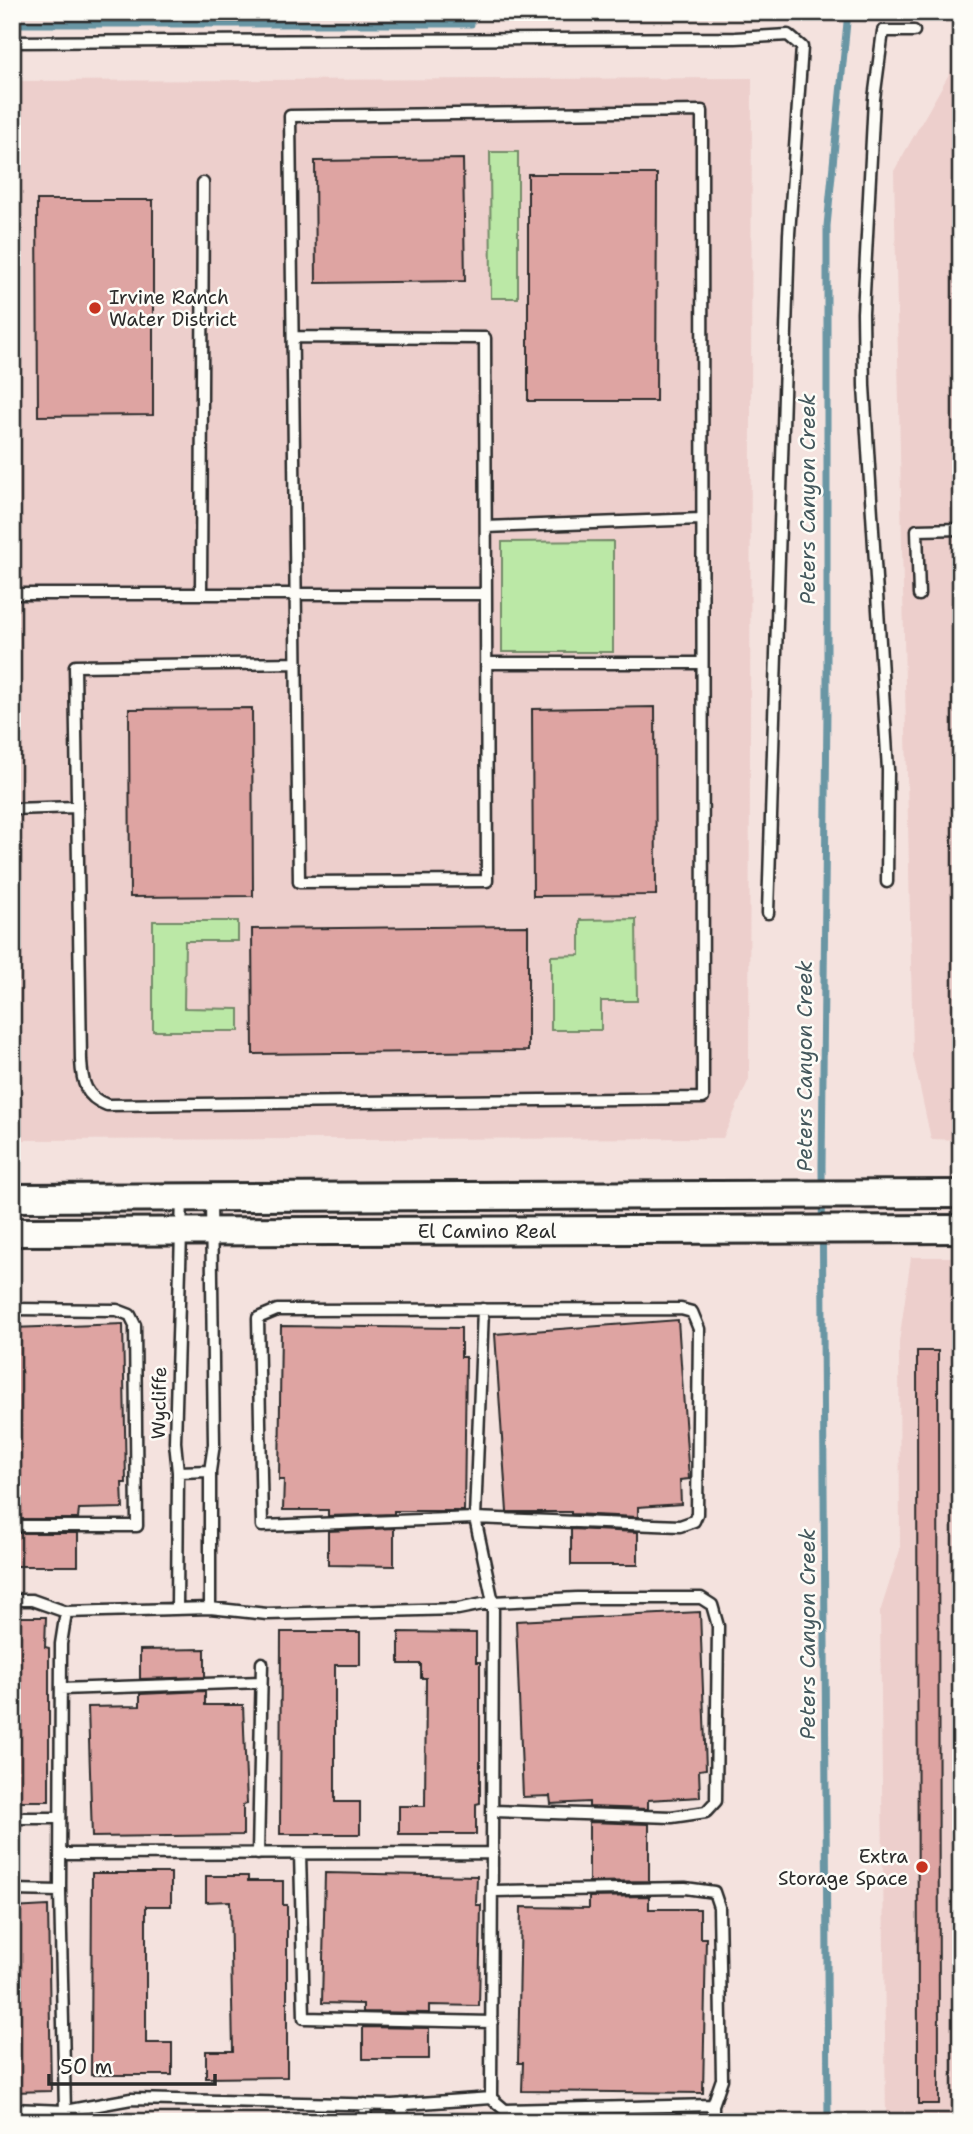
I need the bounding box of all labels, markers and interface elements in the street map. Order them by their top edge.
place label: Irvine Ranch Water District [109,285,237,332]
marker: Irvine Ranch Water District [87,300,103,316]
water label: Peters Canyon Creek [794,393,822,605]
water label: Peters Canyon Creek [791,960,819,1172]
street label: El Camino Real [418,1219,557,1244]
street label: Wycliffe [146,1367,172,1439]
water label: Peters Canyon Creek [794,1528,822,1740]
place label: Extra Storage Space [778,1844,908,1891]
marker: Extra Storage Space [914,1859,930,1875]
scale bar [49,2043,215,2087]
text: 50 m [60,2053,113,2081]

